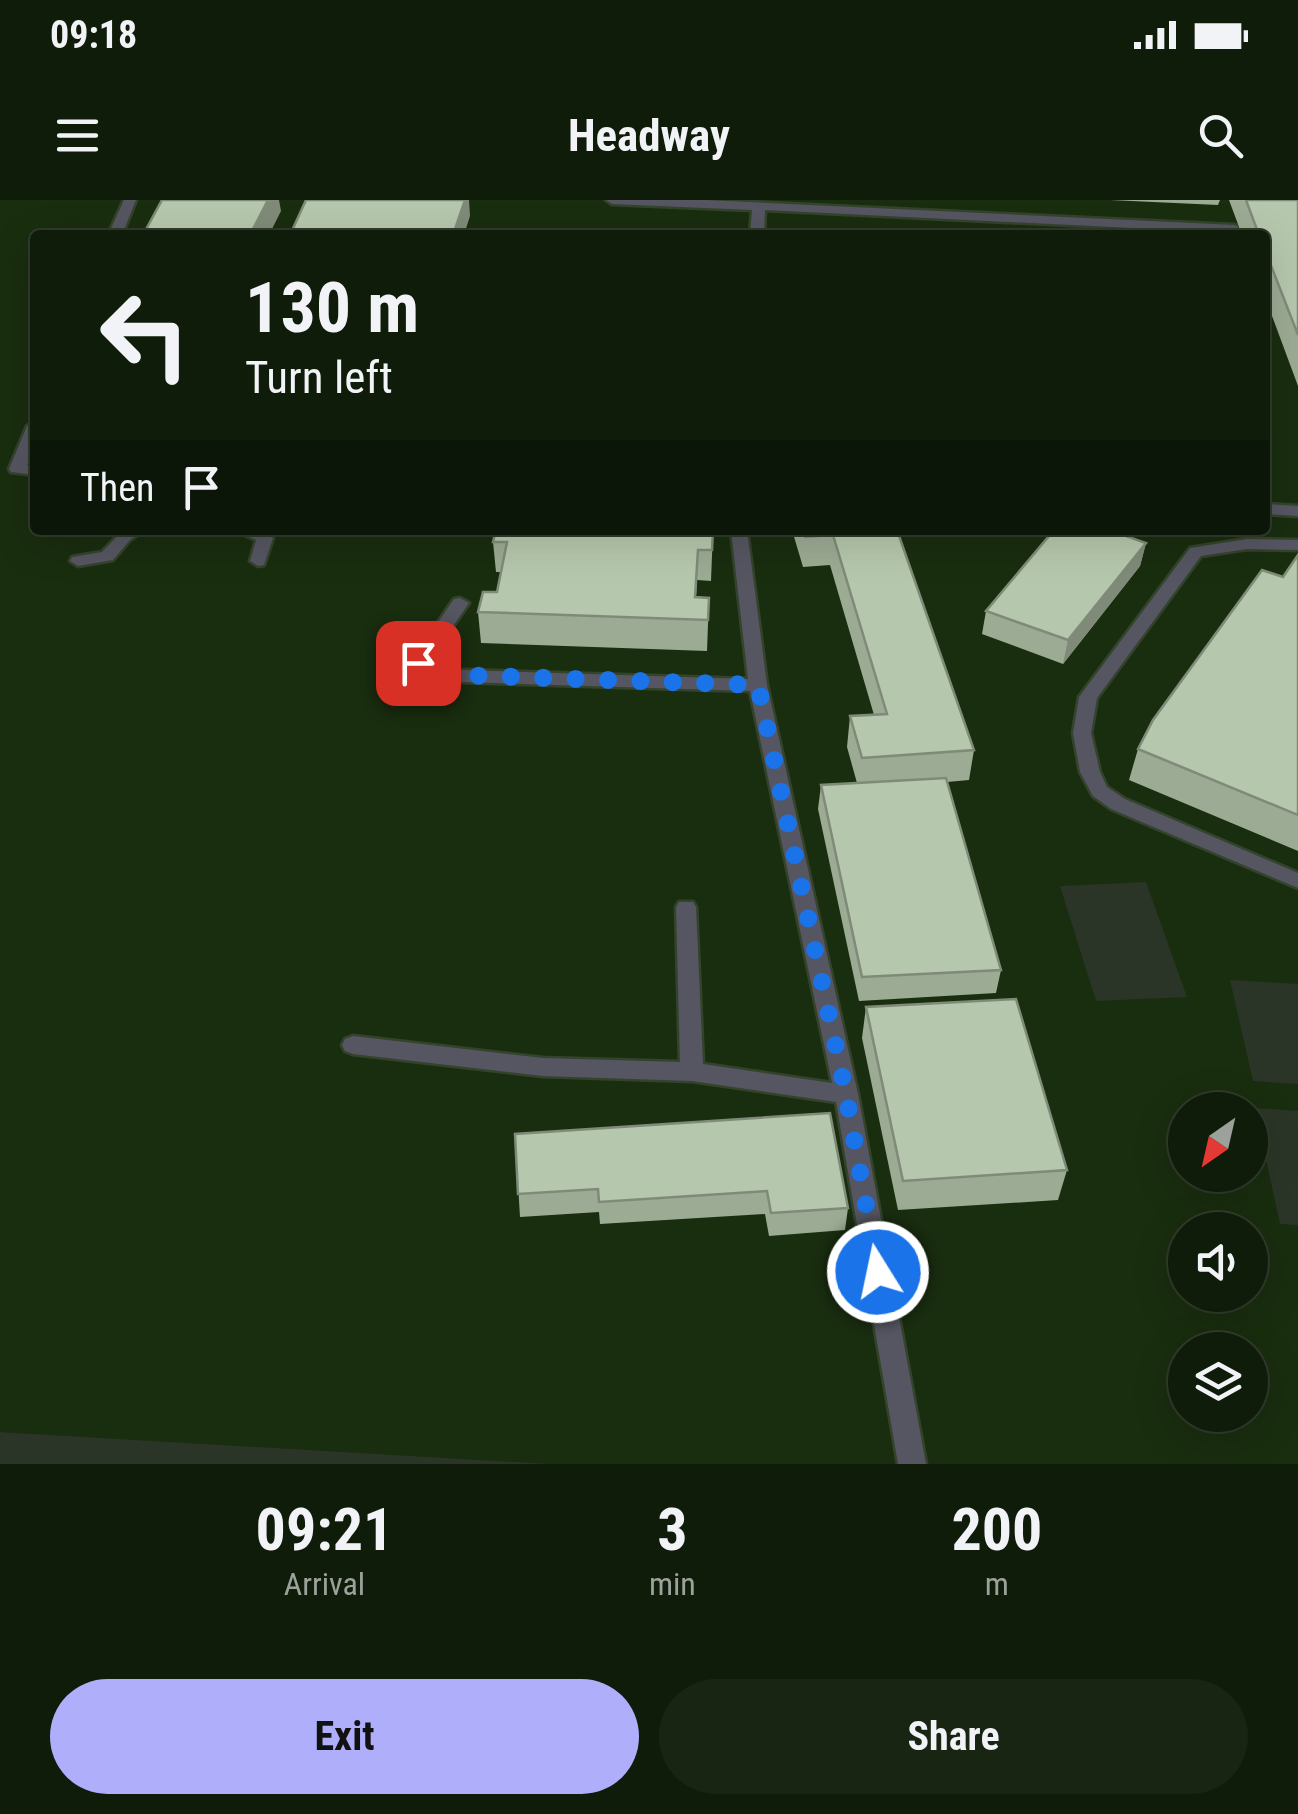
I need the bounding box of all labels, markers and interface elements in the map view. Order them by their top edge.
text: 09:18 [50,13,137,57]
icon: menu [50,108,105,163]
icon: search [1193,108,1248,163]
text: Headway [568,109,730,162]
text: 130 m [245,267,419,349]
icon: left [80,270,210,400]
text: Turn left [245,351,393,404]
icon: arrive [174,460,229,515]
text: Then [80,466,154,510]
pin [376,621,461,706]
icon: arrive [391,636,446,691]
north arrow [1168,1092,1268,1192]
map controls [1168,1092,1268,1432]
button: sound [1168,1212,1268,1312]
position arrow [826,1220,930,1324]
button: layers [1168,1332,1268,1432]
text: 09:21 [256,1494,393,1565]
text: 3 [657,1494,688,1565]
text: 200 [951,1494,1042,1565]
text: Arrival [284,1565,365,1603]
text: min [649,1565,696,1603]
text: m [985,1565,1009,1603]
button: Exit [50,1679,639,1794]
button: Share [659,1679,1248,1794]

